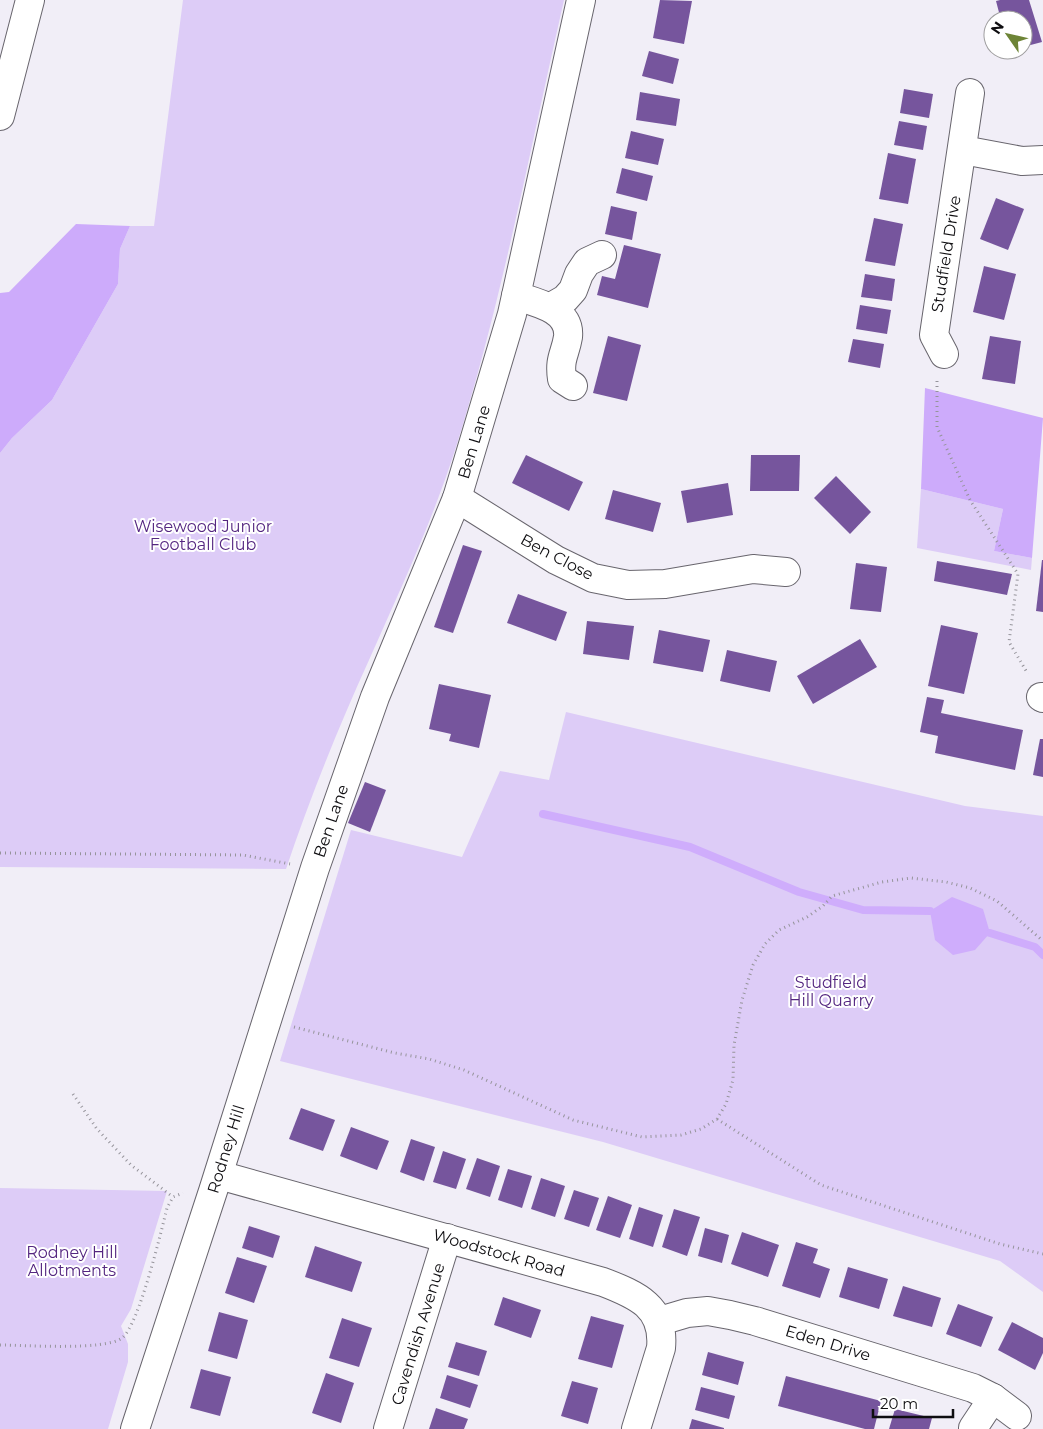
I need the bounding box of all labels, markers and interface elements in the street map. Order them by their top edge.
north arrow [983,10,1033,60]
text: N [987,18,1008,37]
street label: Studfield Drive [927,194,965,314]
street label: Ben Lane [454,403,494,481]
park label: Wisewood Junior Football Club [134,517,272,554]
street label: Ben Close [517,530,597,584]
street label: Ben Lane [310,782,352,860]
park label: Studfield Hill Quarry [788,973,874,1010]
street label: Rodney Hill [204,1102,248,1196]
street label: Woodstock Road [431,1225,567,1281]
park label: Rodney Hill Allotments [26,1243,118,1280]
street label: Cavendish Avenue [387,1261,449,1407]
street label: Eden Drive [783,1321,873,1365]
scale bar [873,1386,953,1418]
text: 20 m [880,1394,918,1413]

